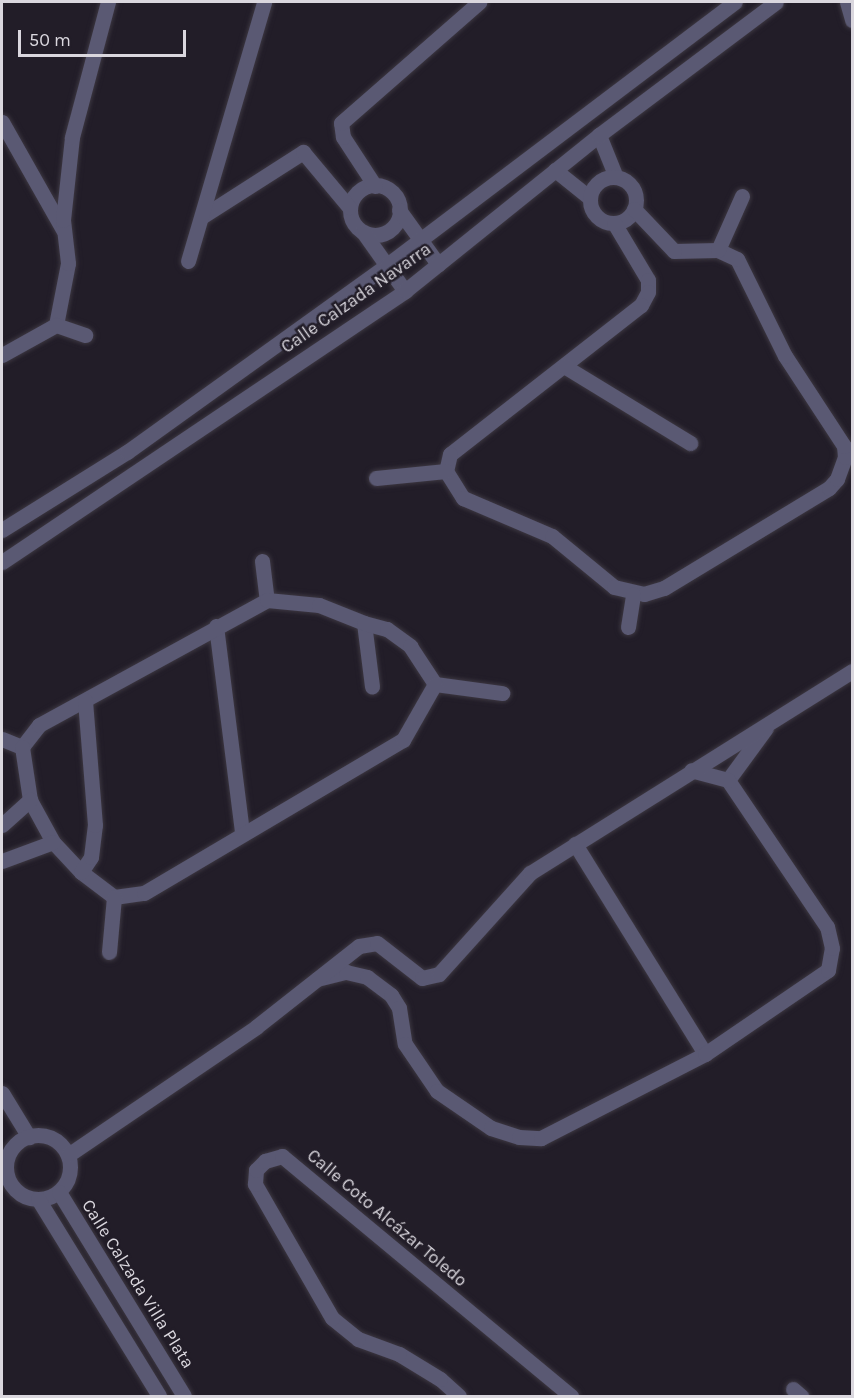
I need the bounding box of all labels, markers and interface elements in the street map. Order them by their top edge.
scale bar [21,18,189,56]
text: 50 m [29,29,71,51]
street label: Calle Calzada Navarra [277,238,435,358]
street label: Calle Coto Alcázar Toledo [303,1145,471,1291]
street label: Calle Calzada Villa Plata [77,1196,199,1372]

